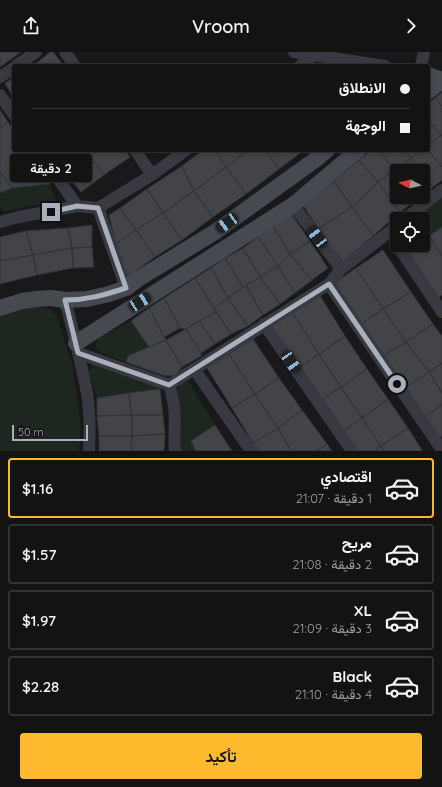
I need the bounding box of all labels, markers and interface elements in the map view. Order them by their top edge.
icon: share [20,15,42,37]
text: Vroom [192,15,250,38]
icon: forward [400,15,422,37]
text: الانطلاق [339,78,386,97]
text: الوجهة [345,116,386,135]
callout: 2 دقيقة [10,154,92,182]
text: 2 دقيقة [30,160,72,176]
north arrow [390,164,430,204]
map controls [390,164,430,252]
route end [42,203,60,221]
car [214,211,240,235]
button: locate [390,212,430,252]
car [305,224,329,250]
car [127,290,153,314]
car [279,349,303,375]
route start [388,375,406,393]
scale bar [12,423,88,442]
text: 50 m [18,425,44,439]
text: اقتصادي [320,467,372,486]
icon: car [384,470,420,506]
text: $1.16 [22,479,53,498]
text: 1 دقيقة · 21:07 [296,490,372,506]
text: مريح [342,533,372,552]
icon: car [384,536,420,572]
text: $1.57 [22,545,56,564]
text: 2 دقيقة · 21:08 [292,556,372,572]
text: XL [354,601,372,620]
icon: car [384,602,420,638]
text: $1.97 [22,611,56,630]
text: 3 دقيقة · 21:09 [292,620,372,636]
text: Black [332,667,372,686]
icon: car [384,668,420,704]
text: $2.28 [22,677,59,696]
text: 4 دقيقة · 21:10 [295,686,372,702]
button: تأكيد [20,733,422,779]

